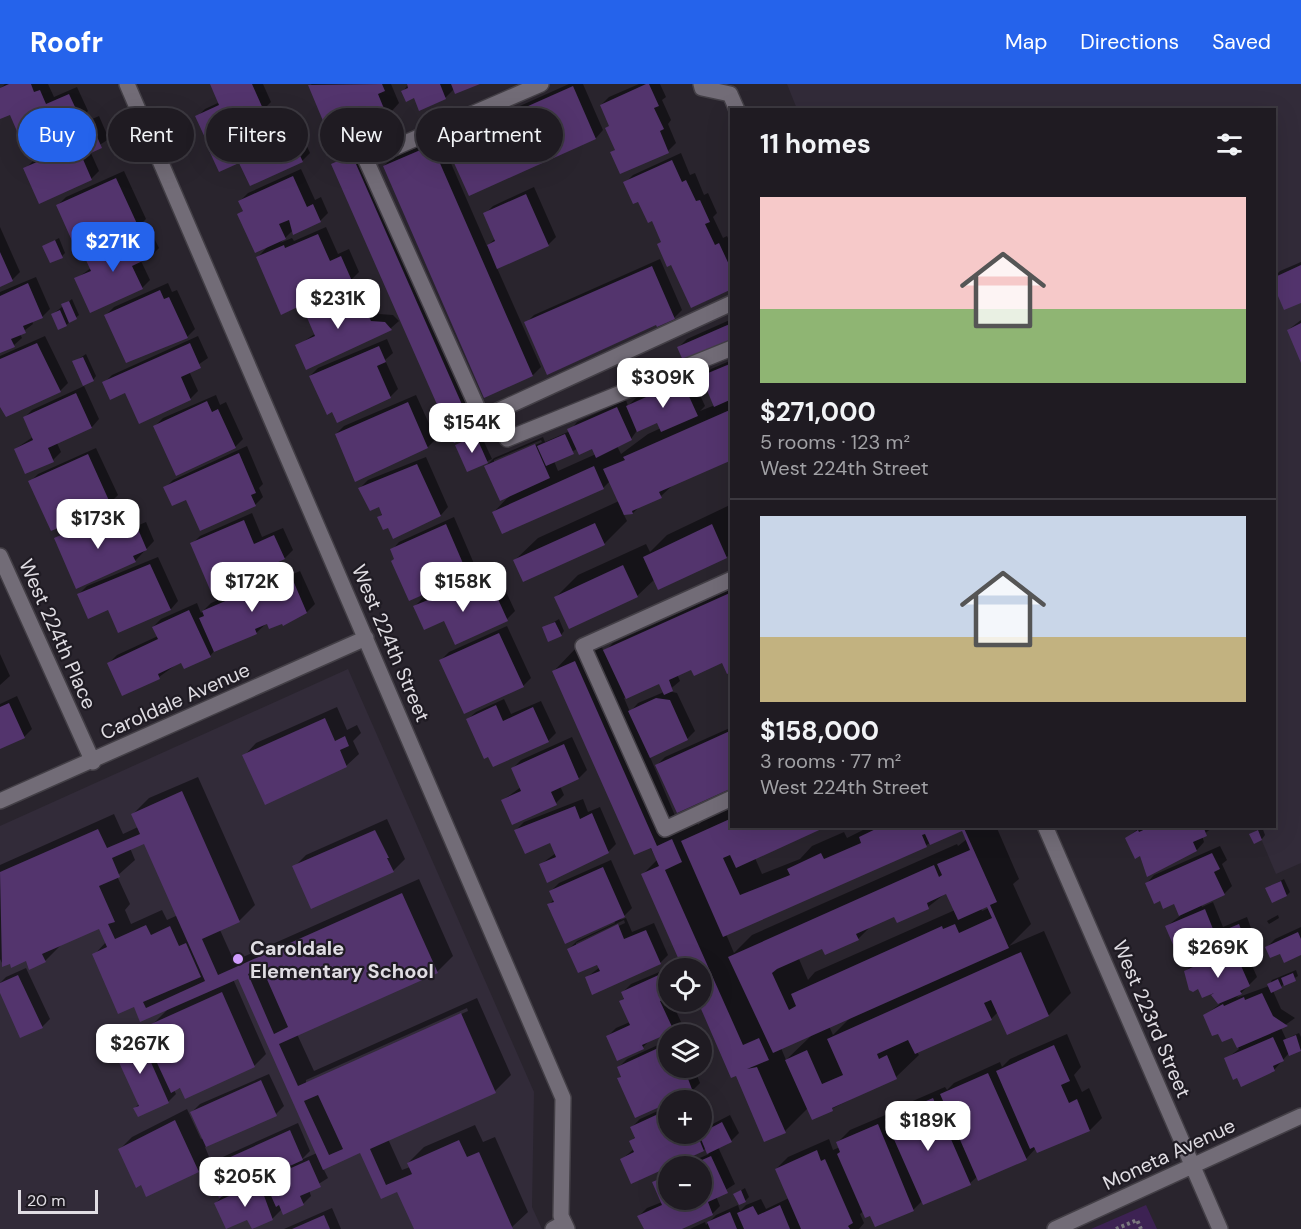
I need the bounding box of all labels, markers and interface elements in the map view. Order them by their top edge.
text: Roofr [30,24,103,61]
text: Map [1005,28,1047,56]
text: Directions [1080,28,1179,56]
text: Saved [1212,28,1271,56]
chip: Buy [18,108,96,162]
chip: Rent [108,108,194,162]
chip: Filters [206,108,308,162]
chip: New [320,108,404,162]
chip: Apartment [416,108,563,162]
text: 11 homes [760,127,871,161]
icon: filters [1213,128,1246,161]
pin: $271K [71,222,155,273]
text: $271K [86,228,140,254]
icon: home [949,236,1057,344]
pin: $231K [296,279,380,330]
text: $231K [310,285,366,311]
pin: $309K [621,358,705,409]
text: $309K [631,364,695,390]
text: $271,000 [760,395,876,429]
pin: $154K [430,403,514,454]
text: $154K [443,409,501,435]
text: 5 rooms · 123 m² [760,429,910,455]
text: West 224th Street [760,455,929,481]
pin: $173K [56,499,140,550]
text: $173K [70,505,126,531]
street label: West 224th Place [13,555,103,713]
icon: home [949,555,1057,663]
street label: West 224th Street [346,560,436,726]
pin: $172K [210,562,294,613]
pin: $158K [421,562,505,613]
text: $172K [225,568,279,594]
text: $158K [434,568,492,594]
street label: Caroldale Avenue [96,656,254,746]
text: $158,000 [760,714,879,748]
text: 3 rooms · 77 m² [760,748,901,774]
text: West 224th Street [760,774,929,800]
pin: $269K [1176,928,1260,979]
text: $269K [1187,934,1249,960]
place label: Caroldale Elementary School [250,935,434,984]
street label: West 223rd Street [1107,936,1197,1102]
marker: Caroldale Elementary School [231,952,245,966]
map controls [658,958,712,1210]
button: locate [658,958,712,1012]
pin: $267K [98,1024,182,1075]
button: layers [658,1024,712,1078]
text: $267K [110,1030,170,1056]
button: + [658,1090,712,1144]
pin: $189K [886,1101,970,1152]
text: $189K [899,1107,957,1133]
street label: Moneta Avenue [1099,1112,1239,1196]
button: − [658,1156,712,1210]
pin: $205K [203,1157,287,1208]
text: $205K [213,1163,277,1189]
scale bar [18,1187,98,1214]
text: 20 m [27,1190,66,1211]

